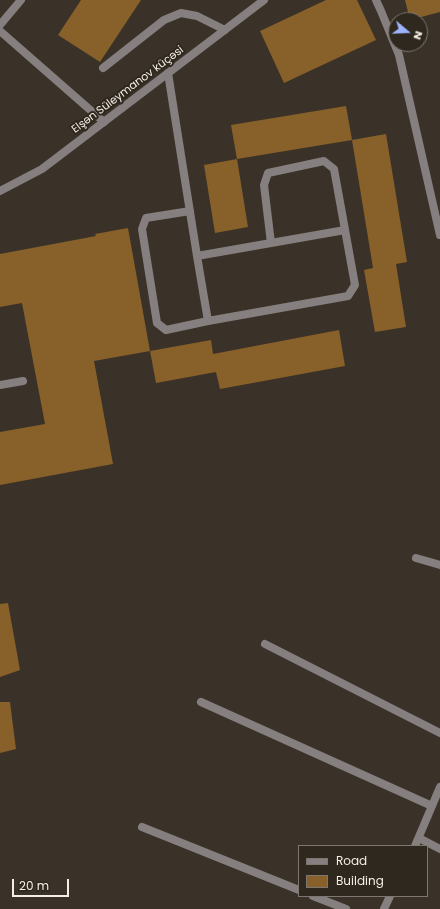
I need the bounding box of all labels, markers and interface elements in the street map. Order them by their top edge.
north arrow [388,12,428,52]
text: N [409,29,427,42]
street label: Elşən Süleymanov küçəsi [69,44,187,136]
legend [298,845,428,897]
text: Road [336,852,367,869]
scale bar [14,871,71,897]
text: Building [336,872,384,889]
text: 20 m [19,877,49,894]

